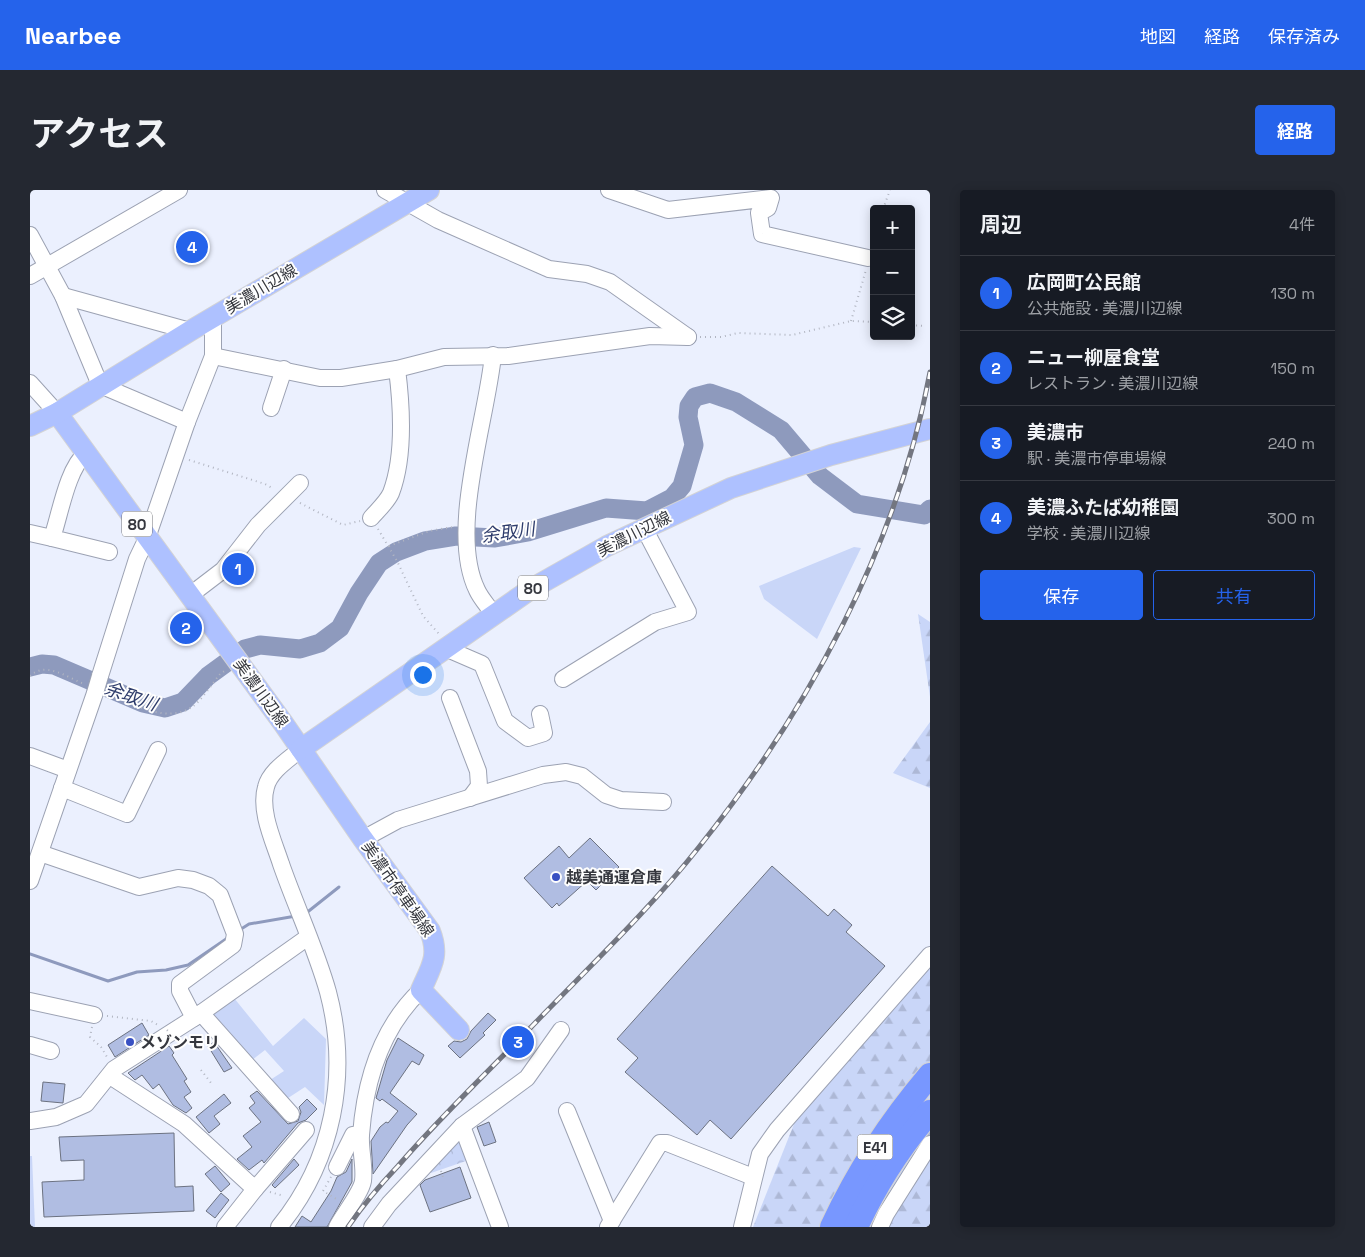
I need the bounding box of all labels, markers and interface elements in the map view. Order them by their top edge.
text: Nearbee [25,20,121,51]
text: 地図 [1140,25,1176,48]
text: 経路 [1204,25,1240,48]
text: 保存済み [1268,25,1340,48]
button: 経路 [1255,105,1335,155]
text: アクセス [30,112,168,156]
map controls [870,205,915,340]
button: + [870,205,915,250]
text: 周辺 [980,211,1022,238]
text: 4件 [1289,214,1315,235]
pin: 4 [176,228,208,266]
button: − [870,250,915,295]
street label: 美濃川辺線 [221,259,301,319]
text: 広岡町公民館 [1027,270,1141,295]
text: 1 [992,283,1000,304]
text: 130 m [1271,283,1315,304]
button: layers [870,295,915,340]
text: 公共施設 · 美濃川辺線 [1027,298,1182,319]
text: ニュー柳屋食堂 [1027,345,1160,370]
text: 2 [991,358,1001,379]
text: 150 m [1271,358,1315,379]
text: レストラン · 美濃川辺線 [1027,373,1198,394]
text: 美濃市 [1027,420,1084,445]
text: 3 [991,433,1001,454]
text: 240 m [1268,433,1315,454]
text: 駅 · 美濃市停車場線 [1027,448,1166,469]
text: 美濃ふたば幼稚園 [1027,495,1179,520]
street label: 美濃川辺線 [594,506,674,562]
text: 4 [991,508,1001,529]
text: 300 m [1267,508,1315,529]
road number: 80 [122,512,152,536]
water label: 余取川 [480,517,538,547]
text: 学校 · 美濃川辺線 [1027,523,1150,544]
pin: 1 [222,550,254,588]
button: 保存 [980,570,1143,620]
button: 共有 [1153,570,1315,620]
road number: 80 [518,576,548,600]
pin: 2 [170,609,202,647]
street label: 美濃川辺線 [229,654,293,732]
your location [410,662,436,688]
water label: 余取川 [102,676,162,716]
street label: 美濃市停車場線 [357,837,439,941]
place label: 越美通運倉庫 [566,867,662,888]
marker: 越美通運倉庫 [550,871,562,883]
pin: 3 [502,1023,534,1061]
place label: メゾンモリ [140,1032,220,1053]
marker: メゾンモリ [124,1036,136,1048]
road number: E41 [858,1134,892,1160]

